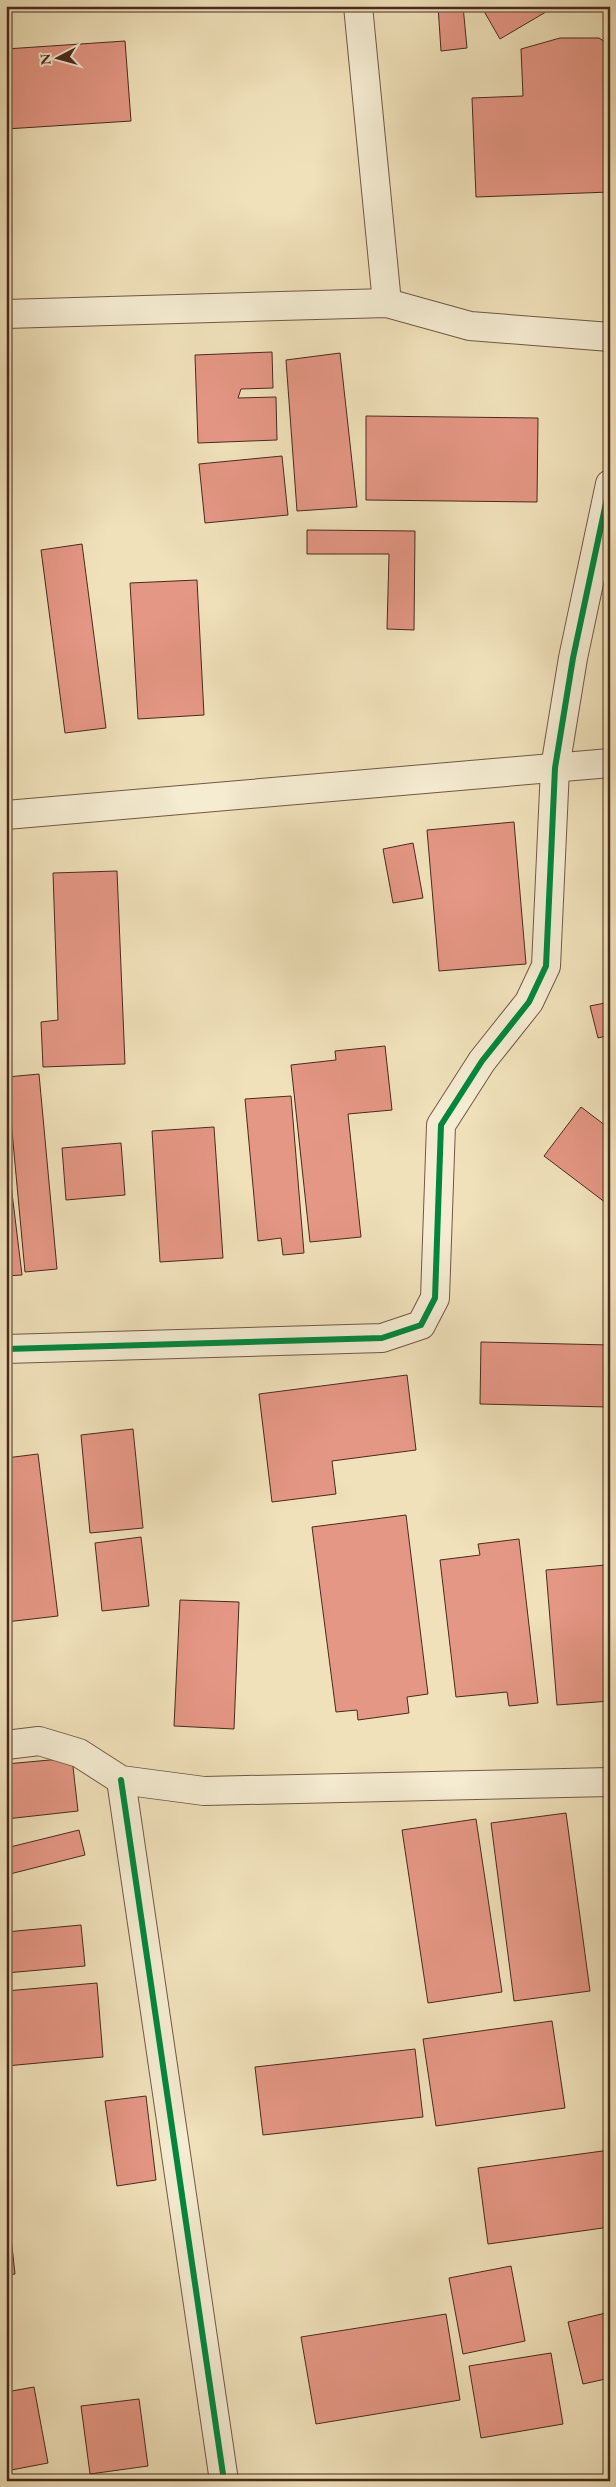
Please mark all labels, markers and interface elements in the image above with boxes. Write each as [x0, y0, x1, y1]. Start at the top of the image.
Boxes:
north arrow [32, 32, 82, 82]
text: N [35, 52, 55, 66]

